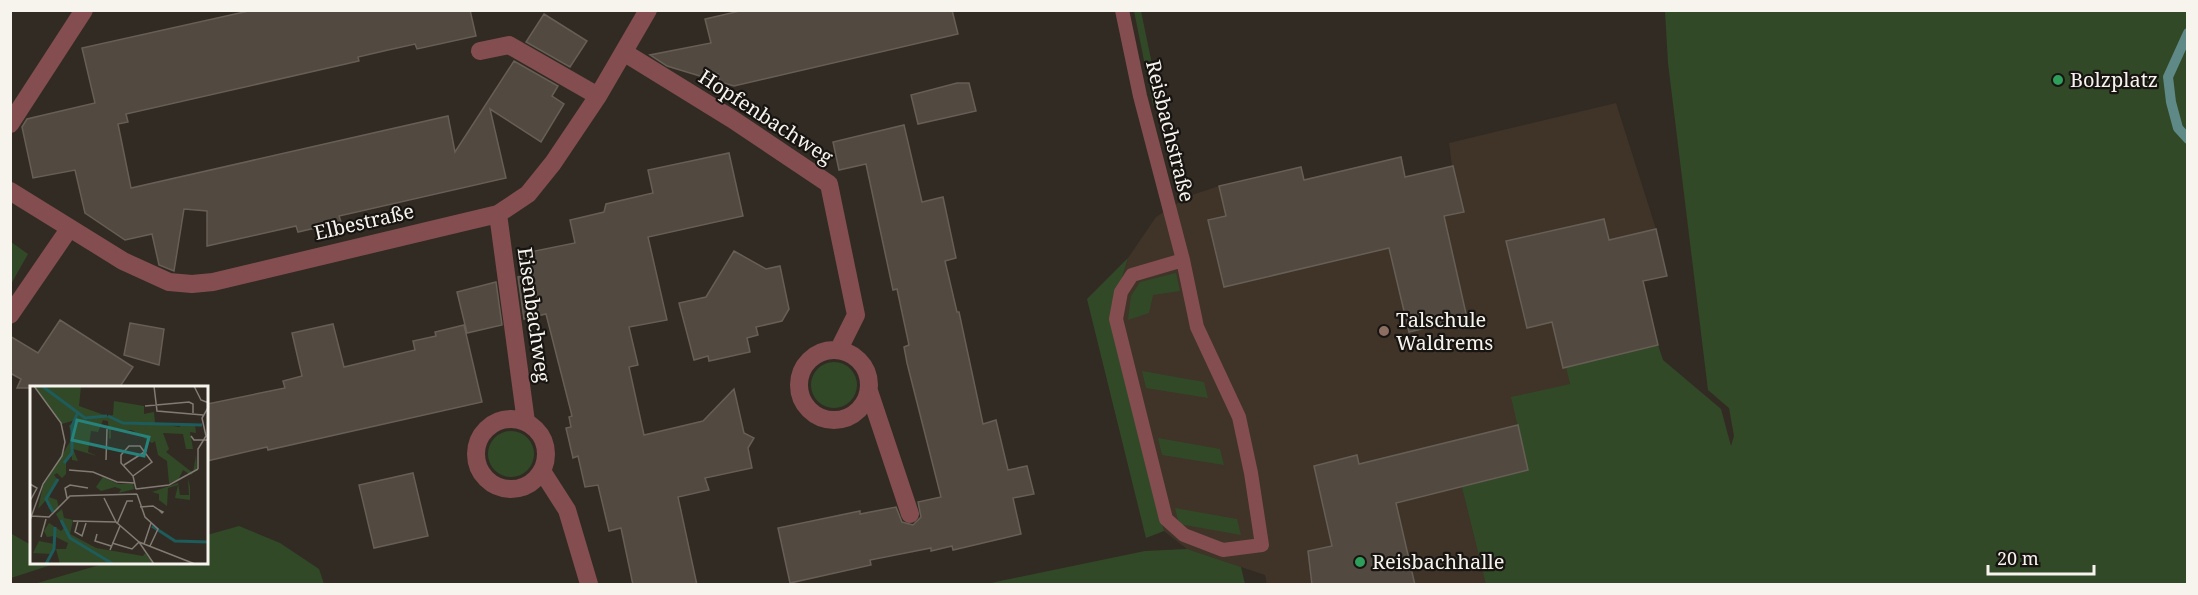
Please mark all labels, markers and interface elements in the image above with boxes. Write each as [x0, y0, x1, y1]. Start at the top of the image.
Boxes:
street label: Reisbachstraße [1140, 57, 1201, 205]
street label: Hopfenbachweg [694, 63, 839, 170]
place label: Bolzplatz [2070, 66, 2158, 93]
marker: Bolzplatz [2051, 73, 2065, 87]
street label: Elbestraße [311, 197, 416, 246]
street label: Eisenbachweg [512, 246, 557, 385]
place label: Talschule Waldrems [1396, 306, 1493, 356]
marker: Talschule Waldrems [1377, 324, 1391, 338]
inset map [30, 386, 208, 565]
scale bar [1988, 538, 2094, 576]
text: 20 m [1997, 546, 2039, 570]
place label: Reisbachhalle [1372, 548, 1504, 575]
marker: Reisbachhalle [1353, 555, 1367, 569]

